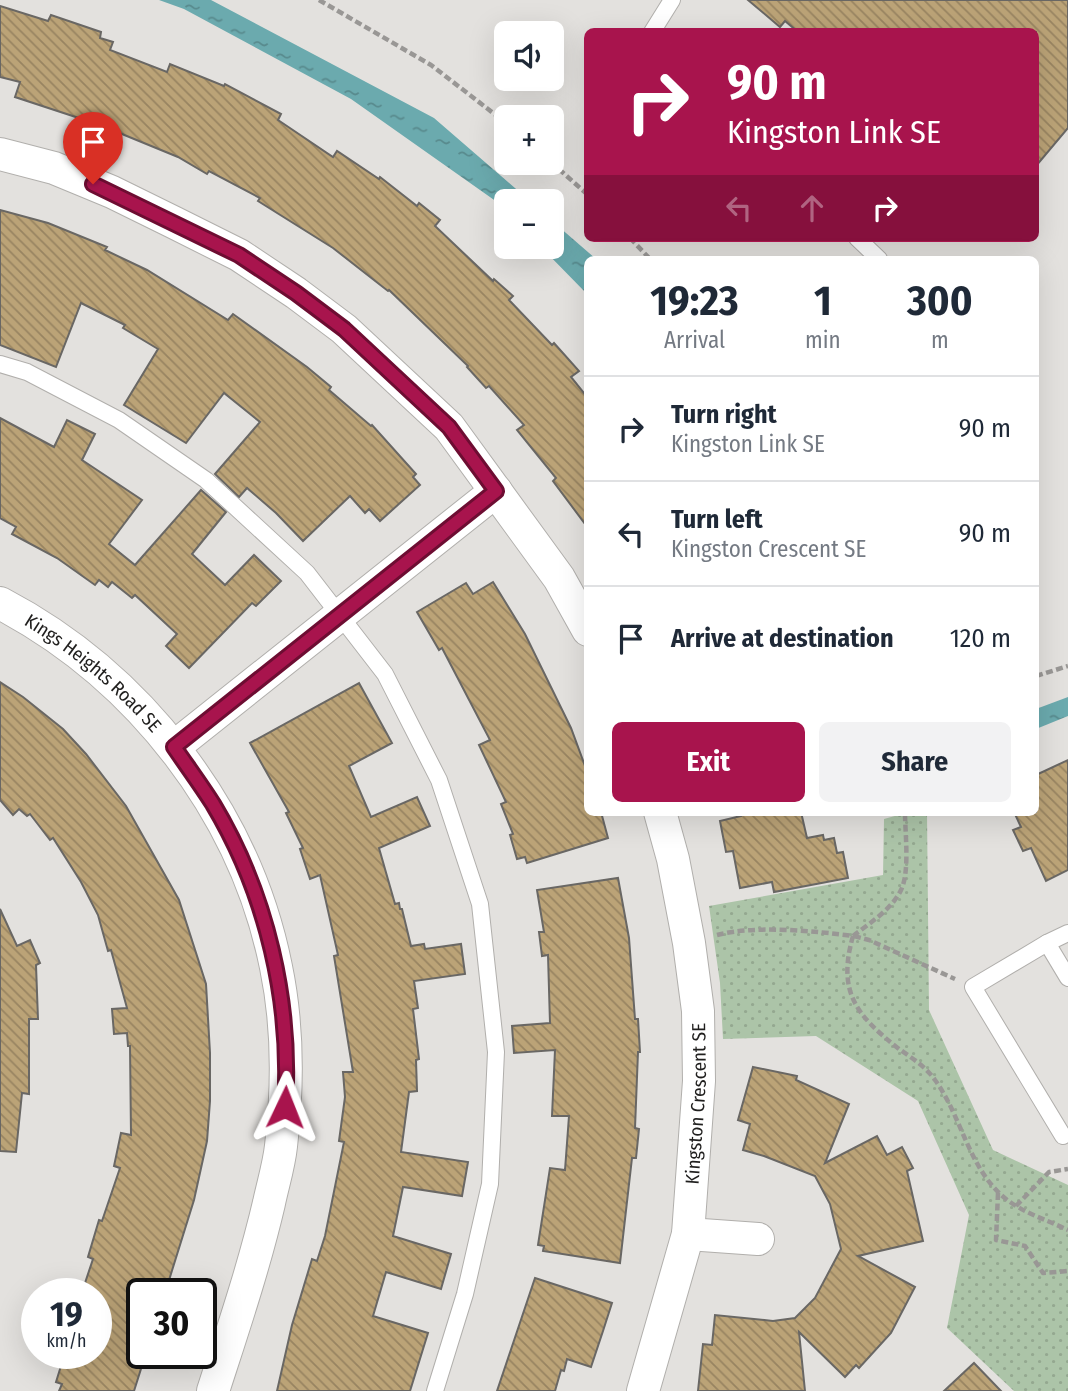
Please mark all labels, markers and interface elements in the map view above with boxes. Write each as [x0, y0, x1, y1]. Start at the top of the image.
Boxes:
map controls [494, 21, 564, 259]
button: sound [494, 21, 564, 91]
text: 90 m [727, 53, 827, 112]
icon: right [612, 56, 703, 147]
button: + [494, 105, 564, 175]
pin [63, 112, 123, 184]
text: Kingston Link SE [727, 113, 941, 151]
icon: arrive [74, 123, 112, 161]
button: − [494, 189, 564, 259]
icon: left [720, 189, 758, 227]
icon: ahead [793, 189, 831, 227]
icon: right [866, 189, 904, 227]
text: 19:23 [650, 276, 739, 326]
text: 1 [814, 276, 832, 326]
text: 300 [907, 276, 973, 326]
text: Arrival [664, 326, 725, 354]
text: min [805, 326, 841, 354]
text: m [931, 326, 949, 354]
text: Turn right [671, 399, 777, 430]
icon: right [612, 410, 650, 448]
text: 90 m [959, 413, 1011, 444]
text: Kingston Link SE [671, 430, 825, 458]
text: Turn left [671, 504, 763, 535]
icon: left [612, 515, 650, 553]
text: 90 m [959, 518, 1011, 549]
text: Kingston Crescent SE [671, 535, 866, 563]
street label: Kings Heights Road SE [21, 608, 167, 736]
icon: arrive [612, 620, 650, 658]
text: Arrive at destination [671, 623, 894, 654]
text: 120 m [950, 623, 1011, 654]
button: Exit [612, 722, 805, 802]
button: Share [819, 722, 1011, 802]
street label: Kingston Crescent SE [680, 1023, 711, 1185]
position arrow [248, 1070, 322, 1144]
speed limit sign: 30 [126, 1278, 217, 1369]
text: 19 [50, 1293, 83, 1335]
text: km/h [46, 1330, 87, 1352]

